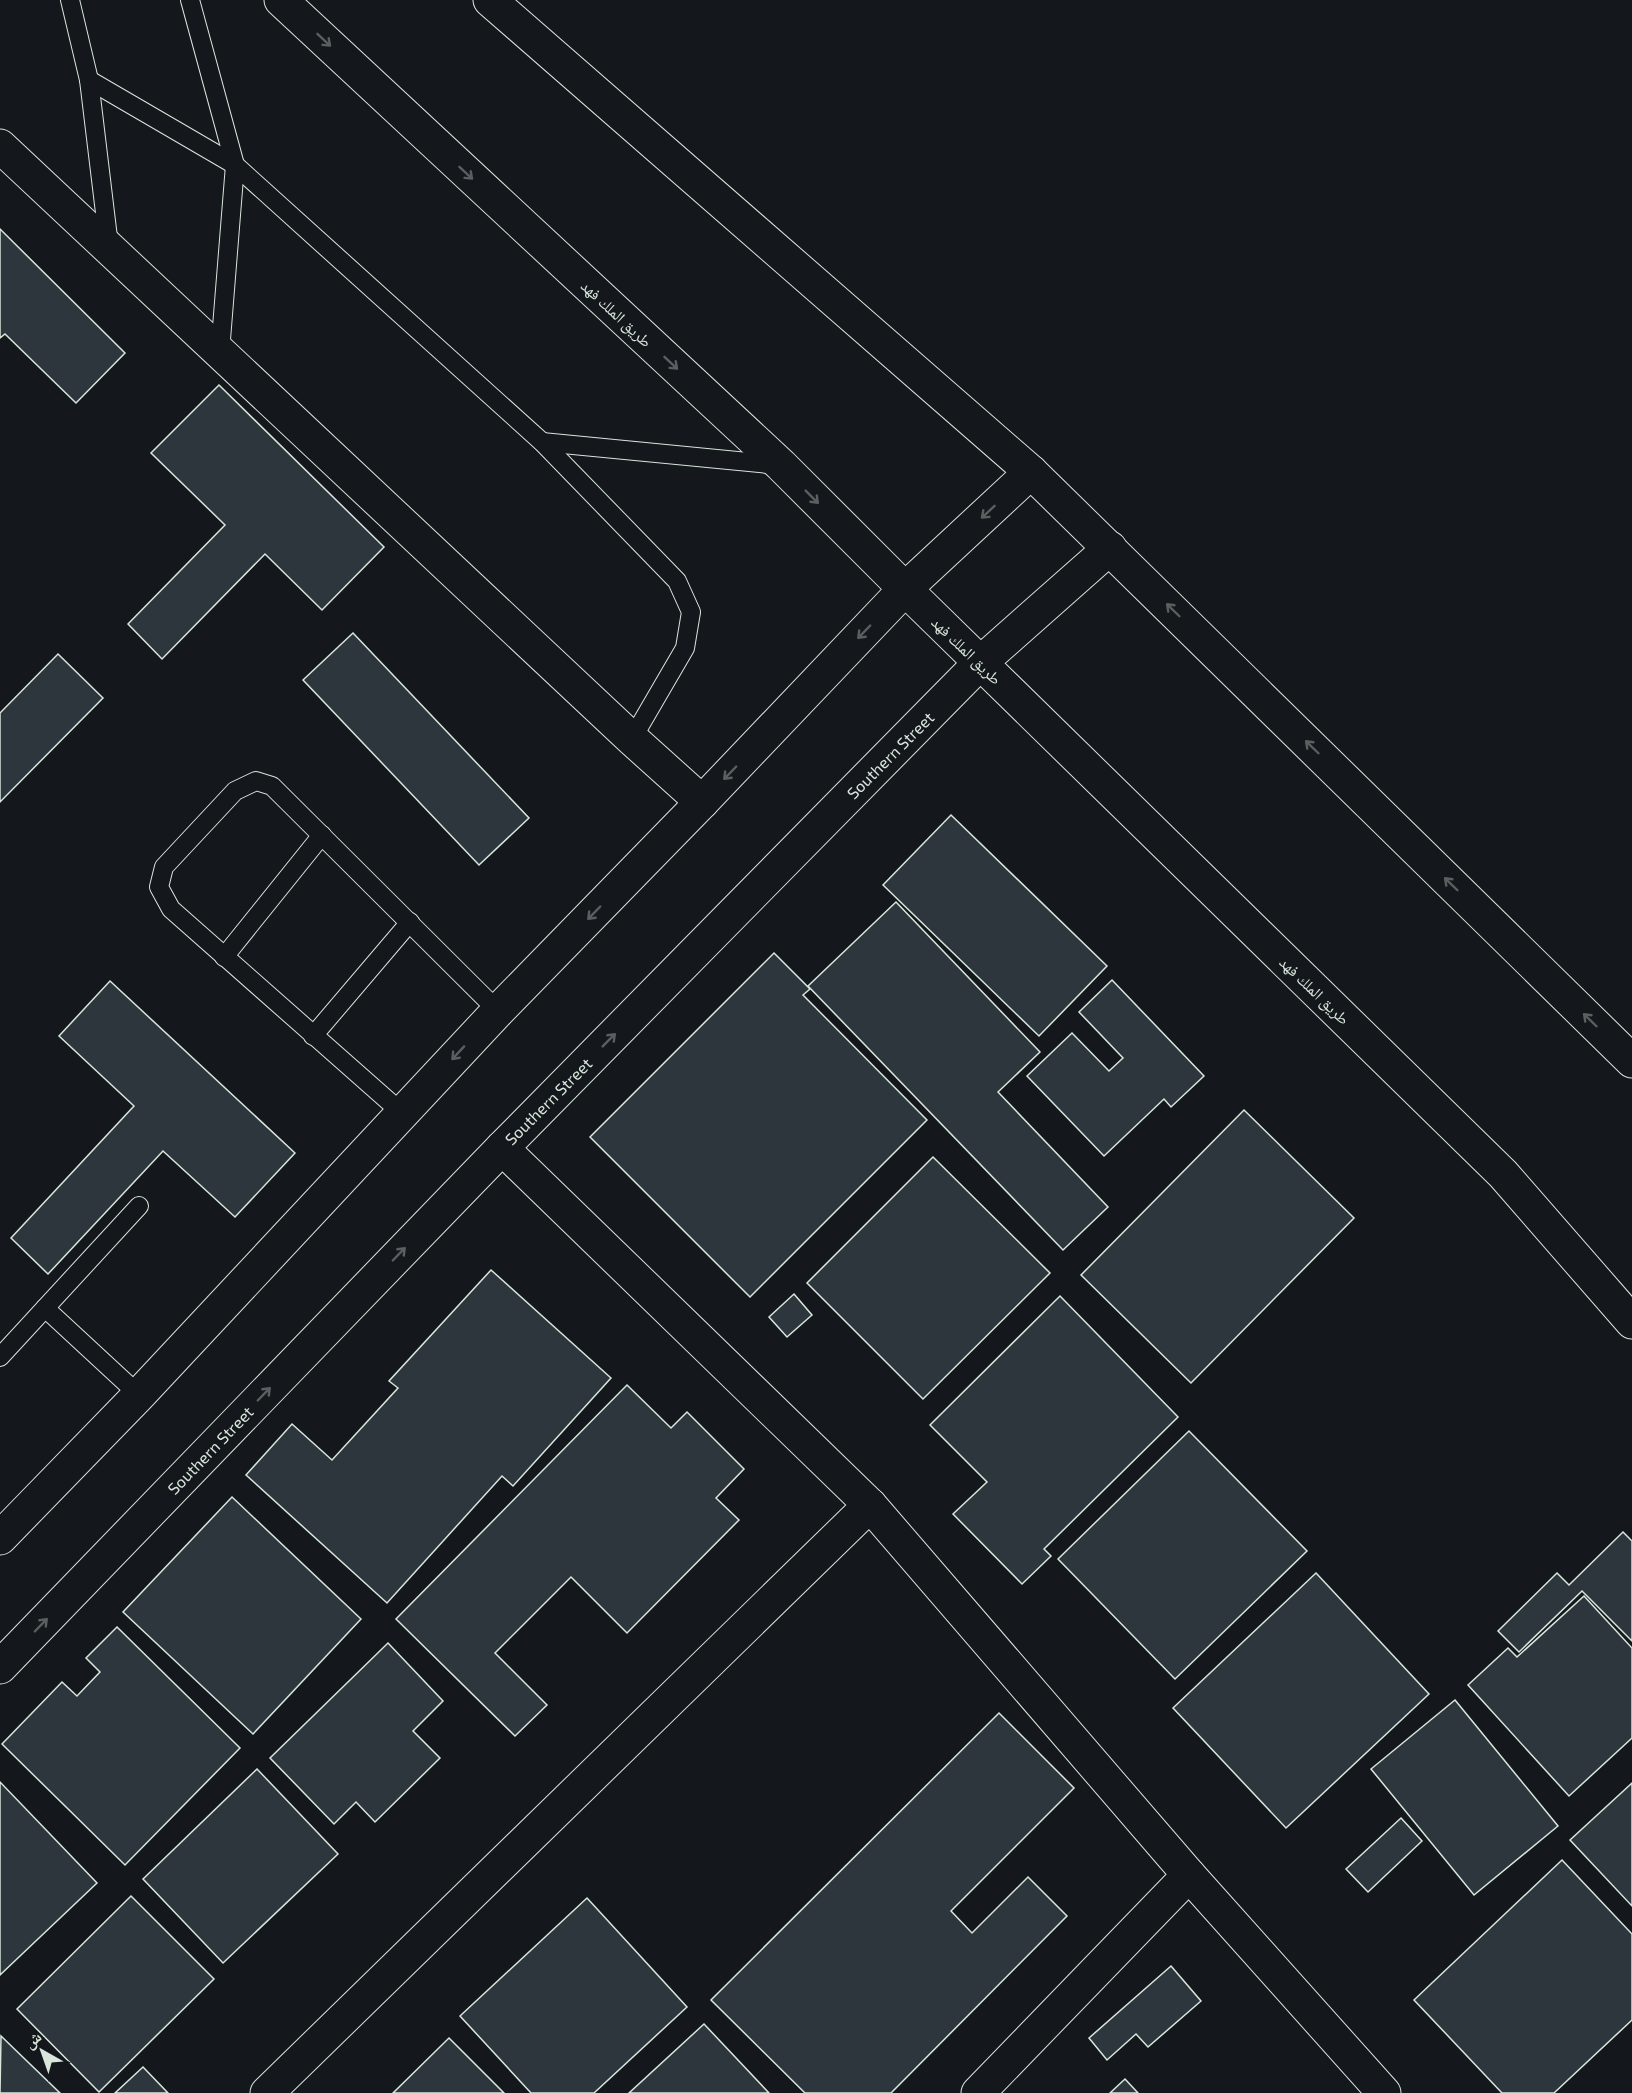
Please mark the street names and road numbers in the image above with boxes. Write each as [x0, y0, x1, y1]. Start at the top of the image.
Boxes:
street label: طريق الملك فهد [576, 275, 656, 352]
street label: طريق الملك فهد [927, 612, 1006, 689]
street label: Southern Street [843, 708, 937, 802]
street label: طريق الملك فهد [1275, 952, 1354, 1029]
street label: Southern Street [501, 1054, 595, 1148]
street label: Southern Street [163, 1402, 257, 1498]

